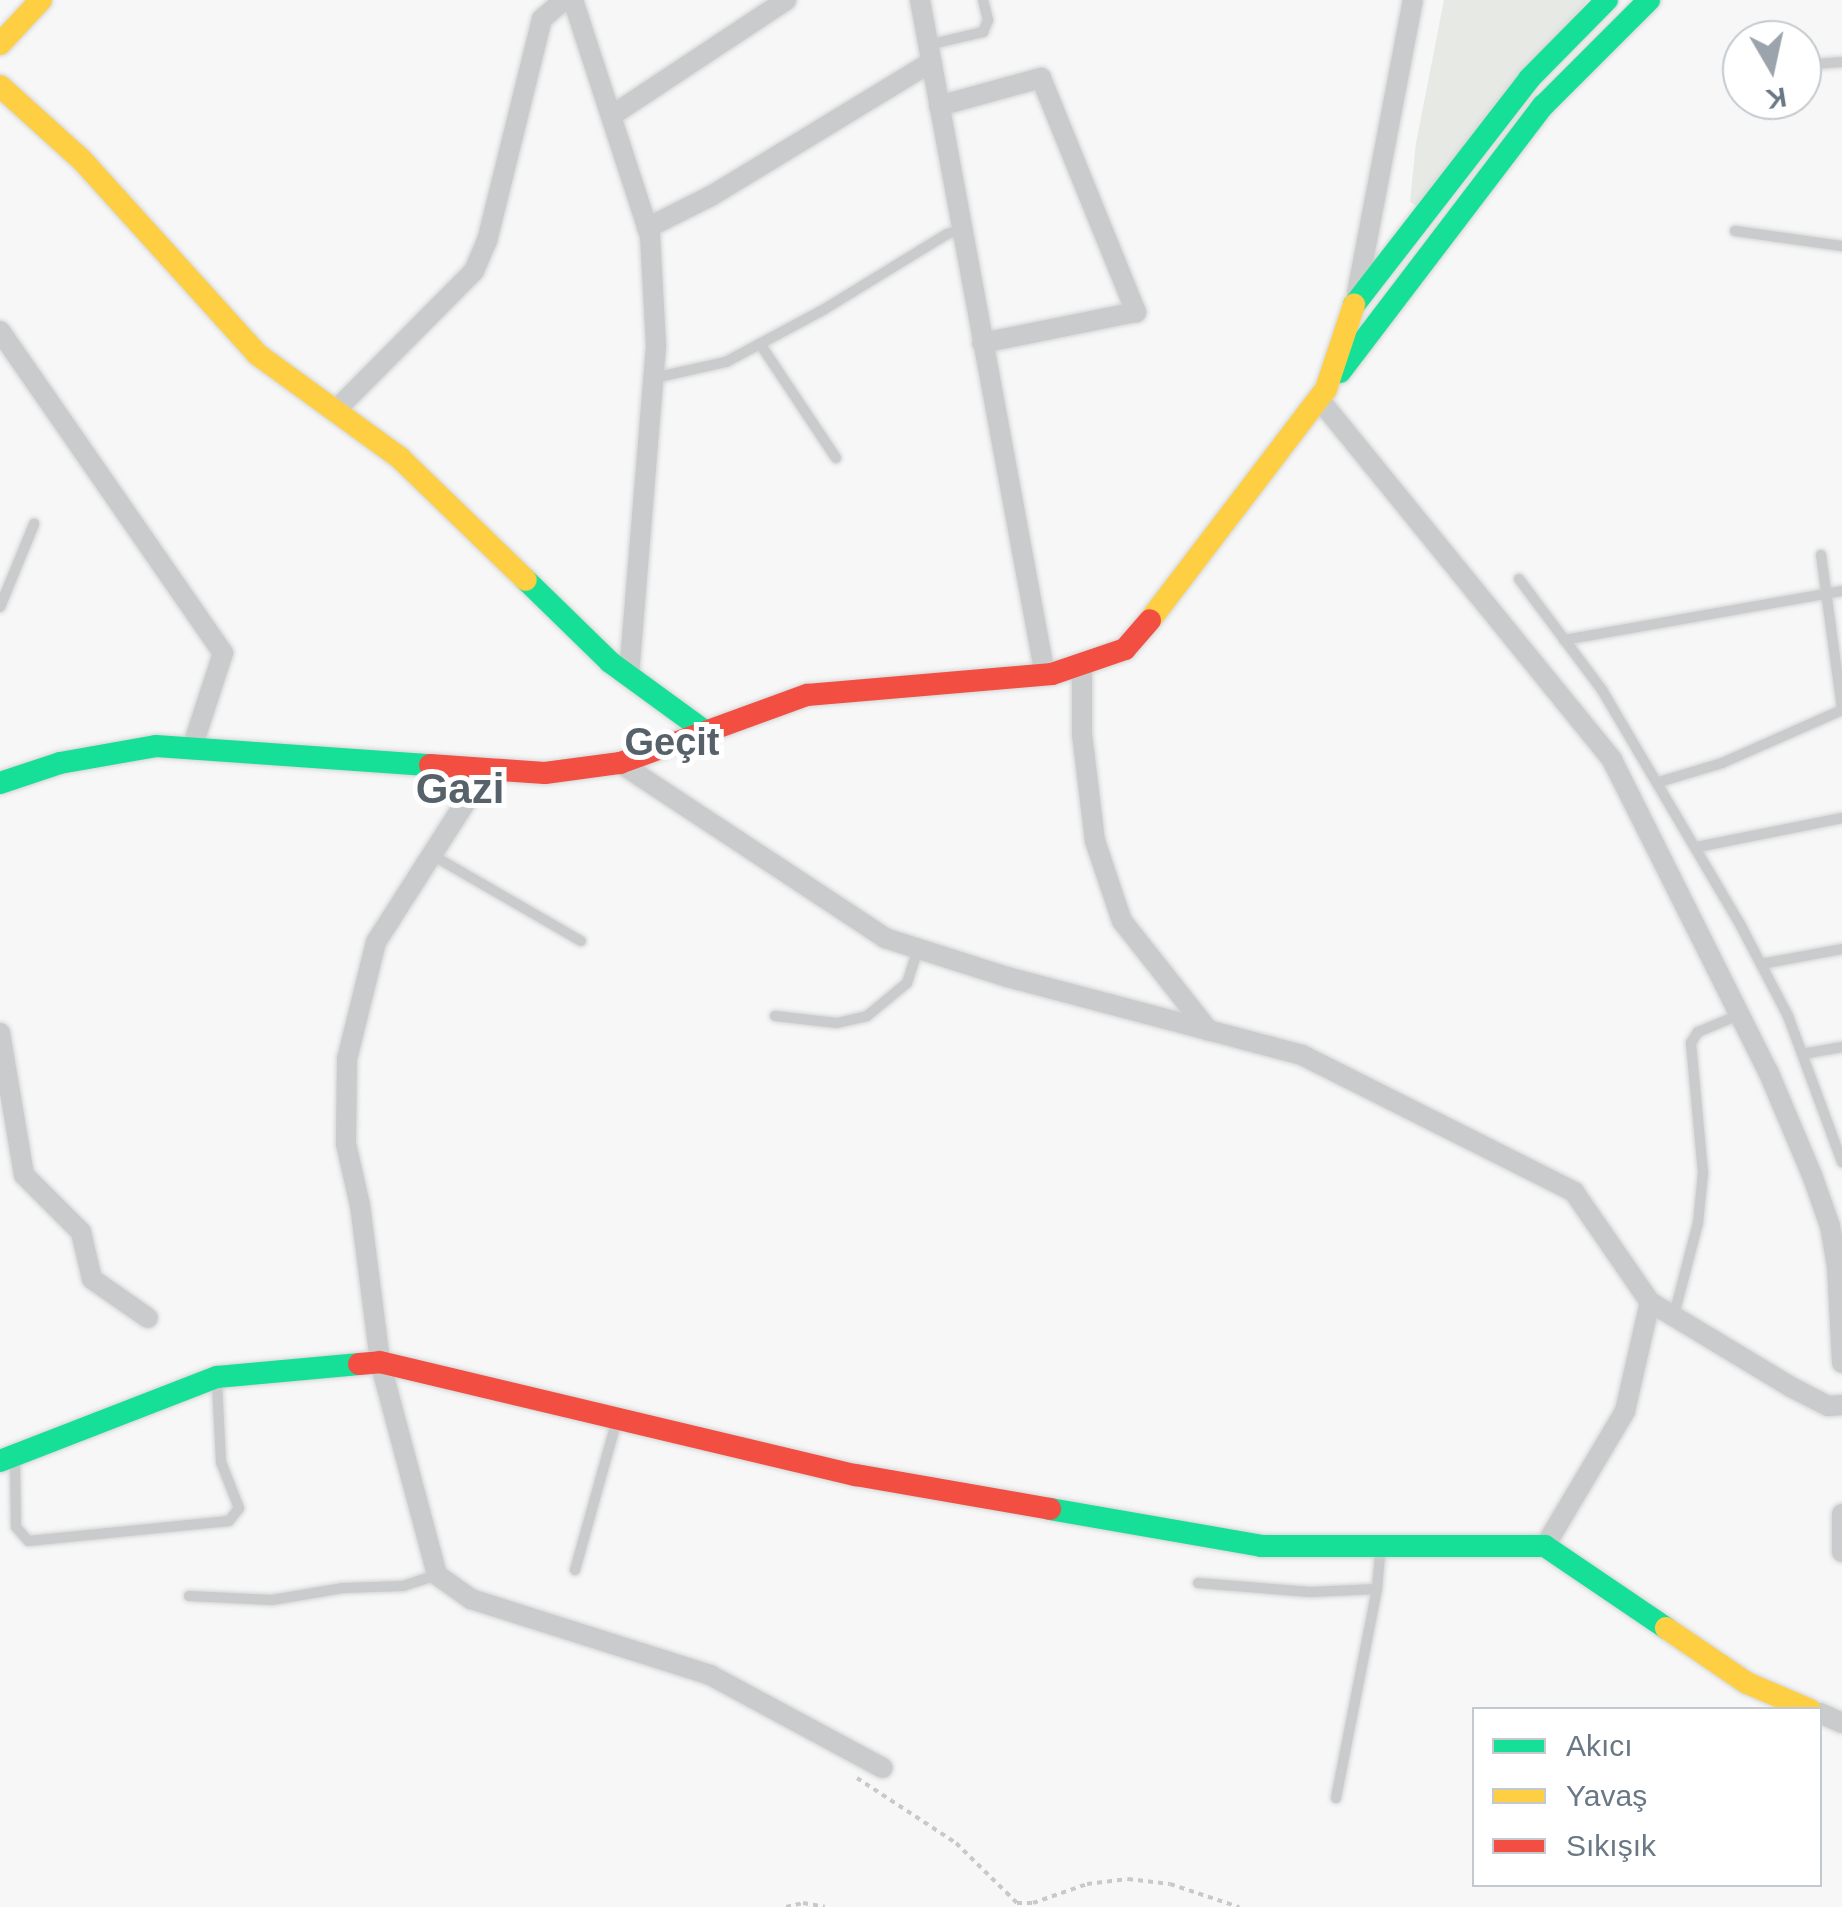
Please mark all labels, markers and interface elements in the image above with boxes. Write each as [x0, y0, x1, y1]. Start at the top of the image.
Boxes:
north arrow [1722, 20, 1822, 120]
text: K [1764, 81, 1789, 115]
district label: Geçit [624, 720, 720, 766]
district label: Gazi [416, 764, 504, 814]
legend [1472, 1707, 1822, 1887]
text: Akıcı [1566, 1729, 1633, 1762]
text: Yavaş [1566, 1779, 1647, 1812]
text: Sıkışık [1566, 1829, 1656, 1862]

